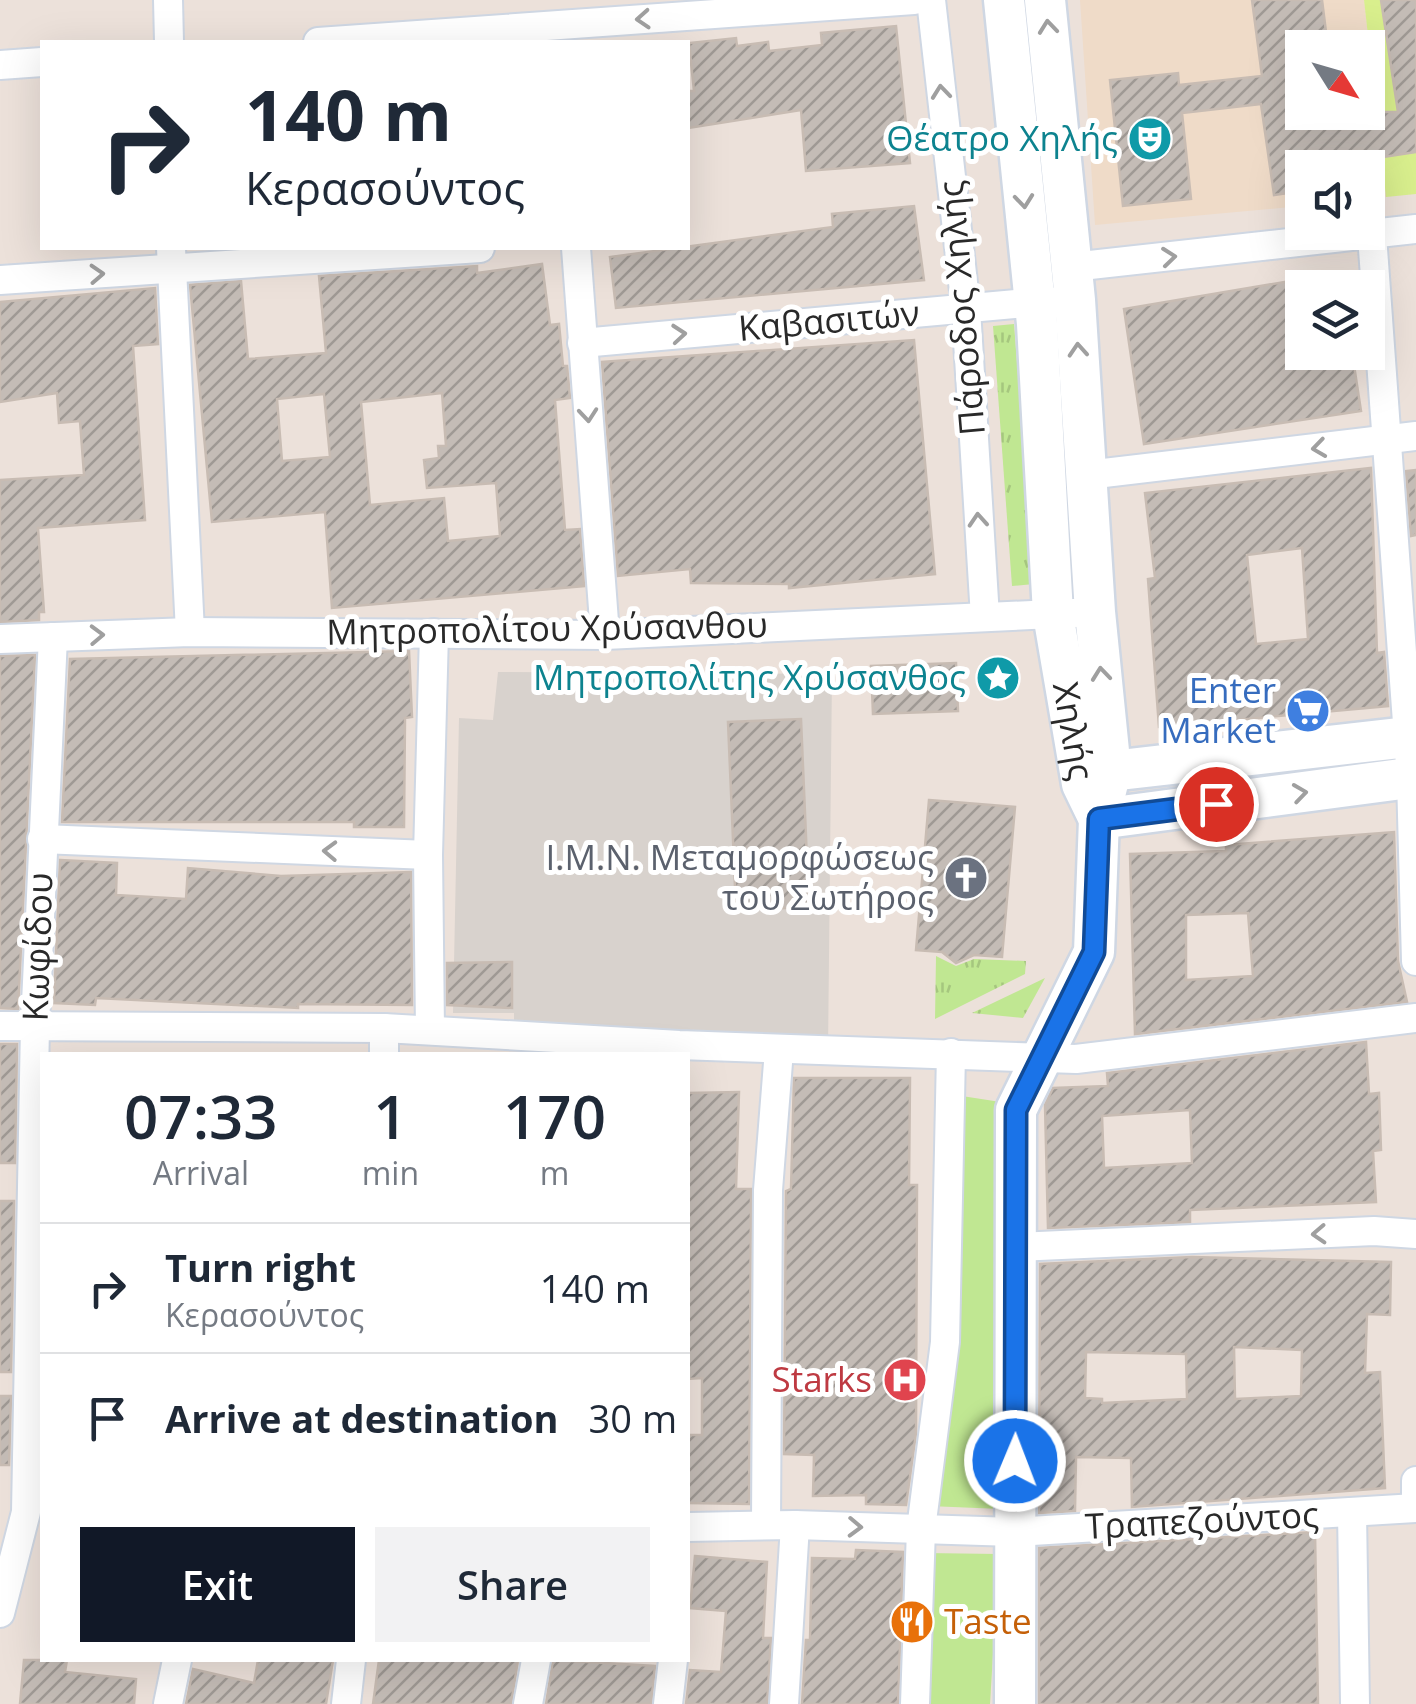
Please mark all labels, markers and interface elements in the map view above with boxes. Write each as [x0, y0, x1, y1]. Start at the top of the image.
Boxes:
one-way arrow [634, 8, 650, 30]
one-way arrow [1038, 18, 1059, 34]
north arrow [1285, 30, 1385, 130]
map controls [1285, 30, 1385, 370]
text: 140 m [245, 66, 452, 162]
icon: right [80, 80, 210, 210]
one-way arrow [931, 83, 952, 99]
place label: Θέατρο Χηλής [886, 114, 1118, 161]
theatre icon: Θέατρο Χηλής [1127, 116, 1173, 162]
button: sound [1285, 150, 1385, 250]
text: Κερασούντος [245, 157, 525, 218]
street label: Πάροδος Χηλής [926, 179, 995, 438]
one-way arrow [1013, 194, 1035, 210]
one-way arrow [1162, 247, 1178, 268]
one-way arrow [90, 264, 106, 285]
button: layers [1285, 270, 1385, 370]
street label: Καβασιτών [736, 288, 922, 351]
one-way arrow [671, 324, 687, 346]
one-way arrow [1068, 342, 1089, 358]
one-way arrow [576, 407, 598, 423]
one-way arrow [1311, 437, 1328, 458]
one-way arrow [968, 511, 989, 527]
street label: Μητροπολίτου Χρύσανθου [326, 600, 768, 655]
one-way arrow [90, 625, 106, 646]
place label: Μητροπολίτης Χρύσανθος [533, 653, 966, 700]
place icon: Μητροπολίτης Χρύσανθος [975, 655, 1021, 701]
one-way arrow [1091, 666, 1112, 682]
place label: Enter Market [1160, 666, 1276, 753]
street label: Χηλής [1043, 678, 1106, 784]
supermarket icon: Enter Market [1285, 688, 1331, 734]
pin [1174, 762, 1259, 847]
icon: arrive [1189, 777, 1244, 832]
one-way arrow [1292, 783, 1308, 804]
place label: Ι.Μ.Ν. Μεταμορφώσεως του Σωτήρος [546, 833, 934, 920]
one-way arrow [322, 841, 338, 862]
church icon: Ι.Μ.Ν. Μεταμορφώσεως του Σωτήρος [943, 855, 989, 901]
street label: Κωφίδου [10, 872, 63, 1022]
text: 07:33 [124, 1075, 278, 1157]
text: 1 [373, 1075, 408, 1157]
text: 170 [503, 1075, 606, 1157]
text: Arrival [153, 1151, 249, 1194]
text: min [362, 1151, 419, 1194]
text: m [540, 1151, 569, 1194]
one-way arrow [1310, 1223, 1326, 1244]
text: Turn right [165, 1241, 356, 1293]
icon: right [80, 1261, 135, 1316]
text: 140 m [540, 1262, 650, 1314]
text: Κερασούντος [165, 1293, 364, 1336]
place label: Starks [772, 1355, 872, 1402]
hospital icon: Starks [882, 1357, 928, 1403]
icon: arrive [80, 1391, 135, 1446]
text: Arrive at destination [165, 1392, 559, 1444]
text: 30 m [589, 1392, 677, 1444]
position arrow [963, 1409, 1067, 1513]
street label: Τραπεζούντος [1084, 1490, 1320, 1549]
one-way arrow [847, 1516, 863, 1537]
button: Exit [80, 1527, 355, 1642]
button: Share [375, 1527, 650, 1642]
place label: Taste [944, 1597, 1032, 1644]
restaurant icon: Taste [889, 1599, 935, 1645]

